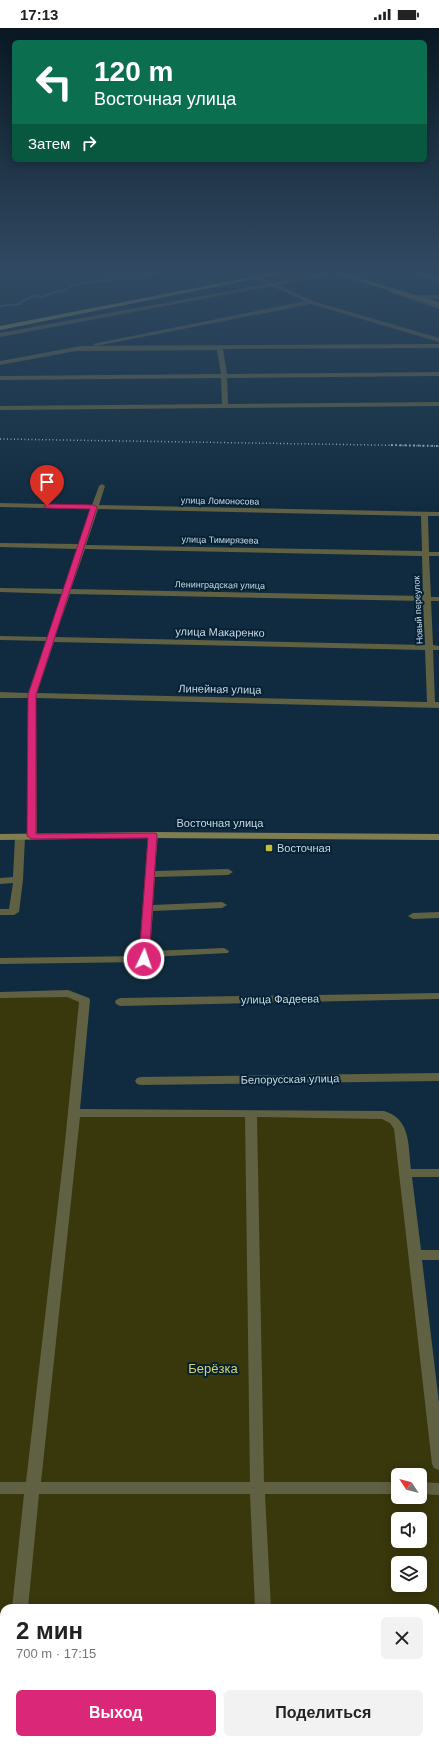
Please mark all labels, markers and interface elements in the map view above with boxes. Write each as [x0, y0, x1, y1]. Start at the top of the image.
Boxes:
text: 17:13 [20, 6, 58, 23]
icon: left [28, 56, 80, 108]
text: 120 m [94, 56, 173, 87]
text: Восточная улица [94, 89, 236, 109]
icon: right [78, 132, 100, 154]
text: Затем [28, 135, 70, 152]
pin [30, 465, 64, 506]
icon: arrive [36, 471, 58, 493]
street label: улица Ломоносова [181, 495, 259, 507]
street label: улица Тимирязева [181, 534, 259, 546]
street label: Новый переулок [411, 575, 425, 645]
street label: Ленинградская улица [175, 579, 265, 591]
street label: улица Макаренко [175, 625, 265, 639]
street label: Линейная улица [178, 682, 263, 696]
street label: Восточная улица [177, 817, 264, 829]
place label: Восточная [277, 842, 331, 854]
marker: Восточная [264, 843, 274, 853]
position arrow [123, 938, 165, 980]
street label: улица Фадеева [241, 992, 320, 1006]
street label: Белорусская улица [241, 1072, 340, 1086]
park label: Берёзка [188, 1361, 238, 1376]
north arrow [391, 1468, 427, 1504]
map controls [391, 1468, 427, 1592]
button: sound [391, 1512, 427, 1548]
button: layers [391, 1556, 427, 1592]
text: 2 мин [16, 1617, 83, 1644]
button: close [381, 1617, 423, 1659]
text: 700 m · 17:15 [16, 1646, 96, 1661]
button: Выход [16, 1690, 216, 1736]
button: Поделиться [224, 1690, 423, 1736]

